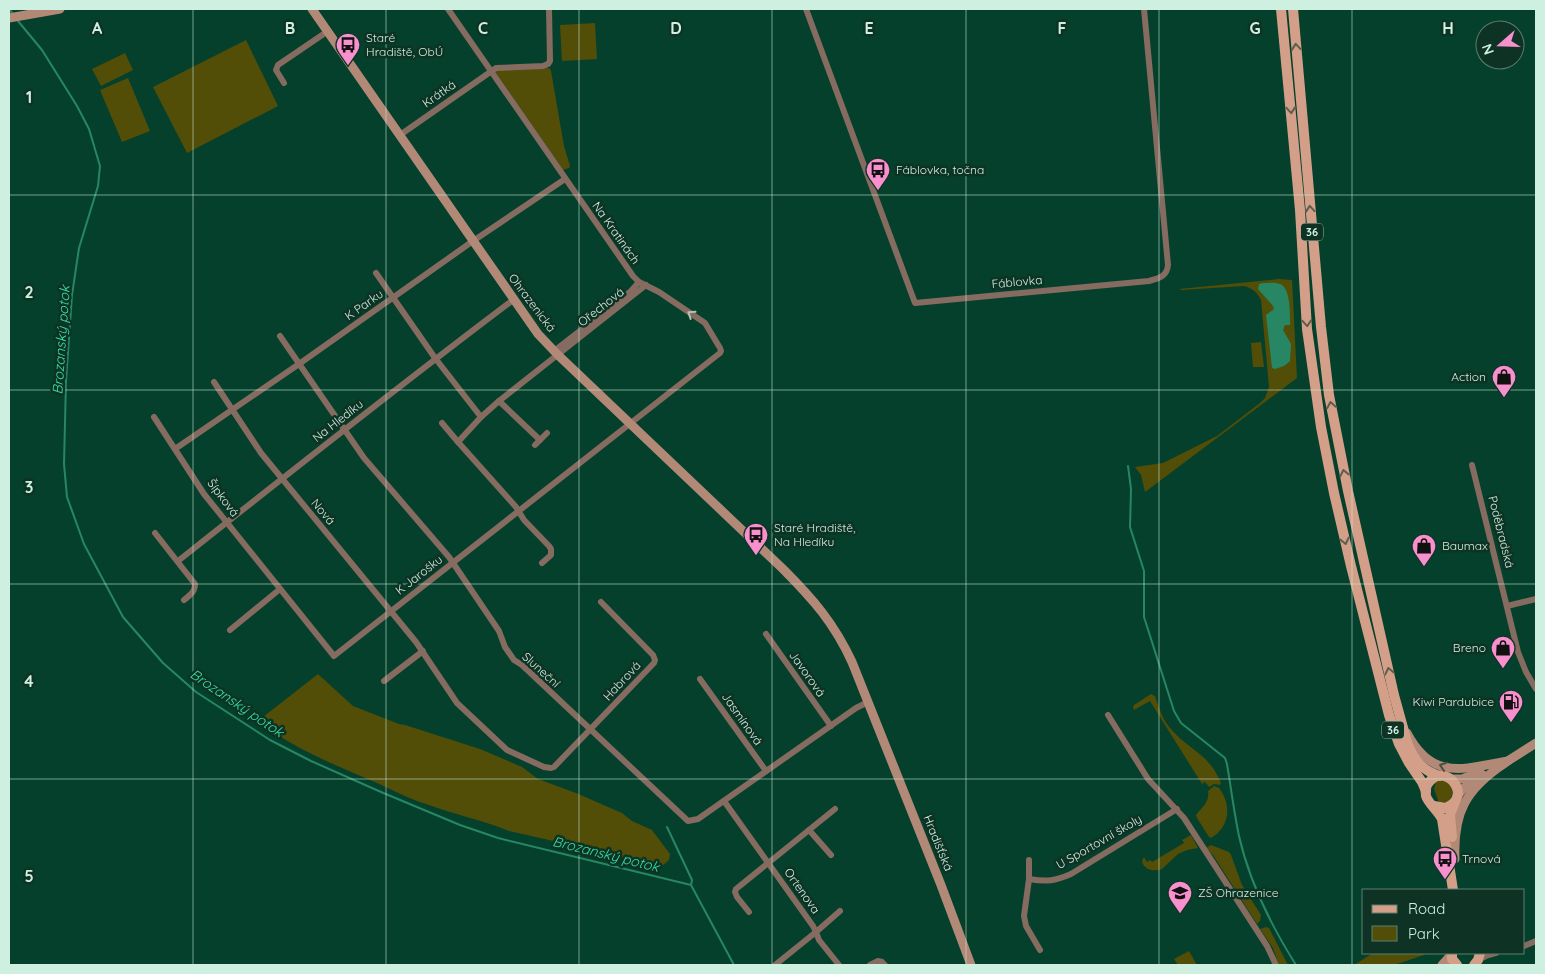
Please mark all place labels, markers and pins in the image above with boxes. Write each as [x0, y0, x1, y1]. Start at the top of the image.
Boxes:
place label: Staré Hradiště, ObÚ [366, 30, 443, 59]
bus stop icon: Staré Hradiště, ObÚ [335, 32, 361, 66]
bus stop icon: Fáblovka, točna [865, 157, 891, 191]
place label: Fáblovka, točna [896, 162, 984, 177]
shop icon: Action [1491, 364, 1517, 398]
place label: Action [1451, 369, 1486, 384]
place label: Staré Hradiště, Na Hledíku [774, 520, 855, 549]
bus stop icon: Staré Hradiště, Na Hledíku [743, 522, 769, 556]
shop icon: Baumax [1411, 533, 1437, 567]
place label: Baumax [1442, 538, 1488, 553]
shop icon: Breno [1490, 635, 1516, 669]
place label: Breno [1453, 640, 1486, 655]
fuel station icon: Kiwi Pardubice [1498, 689, 1524, 723]
place label: Kiwi Pardubice [1413, 694, 1494, 709]
bus stop icon: Trnová [1432, 846, 1458, 880]
place label: Trnová [1462, 851, 1501, 866]
school or university icon: ZŠ Ohrazenice [1167, 880, 1193, 914]
place label: ZŠ Ohrazenice [1198, 885, 1279, 900]

